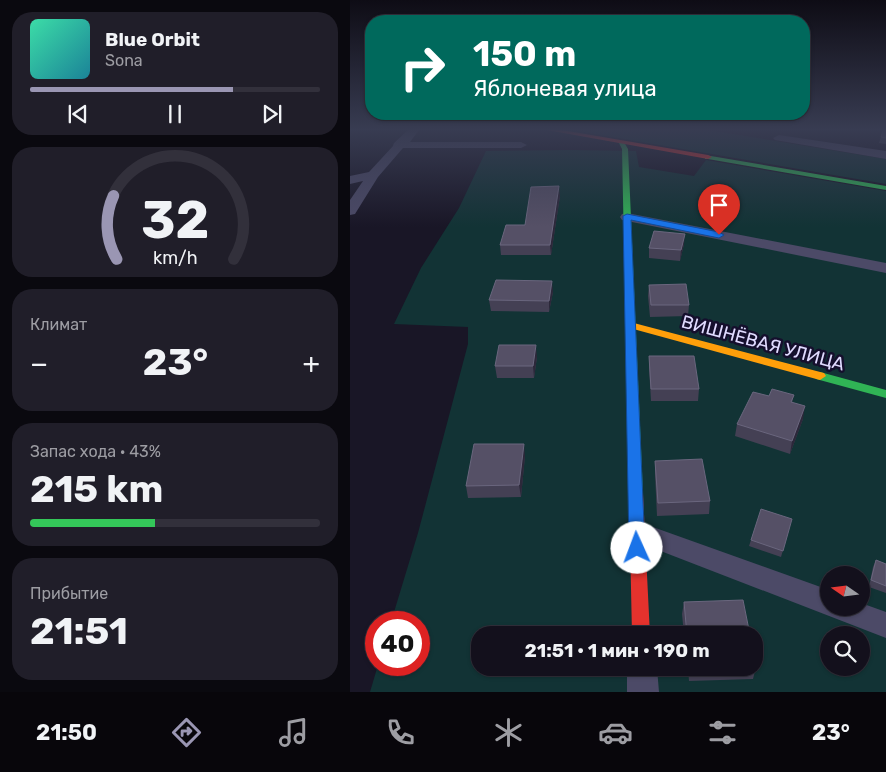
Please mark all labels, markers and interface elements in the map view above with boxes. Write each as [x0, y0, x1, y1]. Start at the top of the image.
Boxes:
text: Blue Orbit [105, 28, 200, 51]
text: 150 m [473, 33, 576, 75]
icon: right [390, 35, 455, 100]
text: Sona [105, 51, 143, 70]
text: Яблоневая улица [473, 75, 657, 102]
icon: previous [64, 100, 92, 128]
icon: pause [161, 100, 189, 128]
icon: next [258, 100, 286, 128]
pin [698, 184, 740, 235]
text: 32 [141, 189, 209, 251]
icon: arrive [705, 191, 733, 219]
text: km/h [153, 247, 197, 268]
street label: ВИШНЁВАЯ УЛИЦА [679, 311, 847, 375]
text: Климат [30, 315, 87, 334]
text: 23° [143, 339, 208, 385]
text: − [30, 347, 48, 380]
text: + [303, 347, 320, 380]
text: Запас хода · 43% [30, 442, 161, 461]
text: 215 km [30, 466, 163, 512]
position arrow [610, 521, 662, 573]
north arrow [820, 566, 870, 616]
map controls [820, 566, 870, 676]
text: Прибытие [30, 584, 108, 603]
text: 21:51 [30, 608, 128, 654]
speed limit sign: 40 [365, 611, 430, 676]
button: search [820, 626, 870, 676]
text: 21:51 · 1 мин · 190 m [524, 639, 710, 662]
icon: directions [169, 715, 204, 750]
icon: music [276, 715, 311, 750]
icon: phone [383, 715, 418, 750]
icon: climate [491, 715, 526, 750]
icon: car [598, 715, 633, 750]
icon: filters [705, 715, 740, 750]
text: 21:50 [36, 719, 97, 746]
text: 23° [812, 719, 850, 746]

